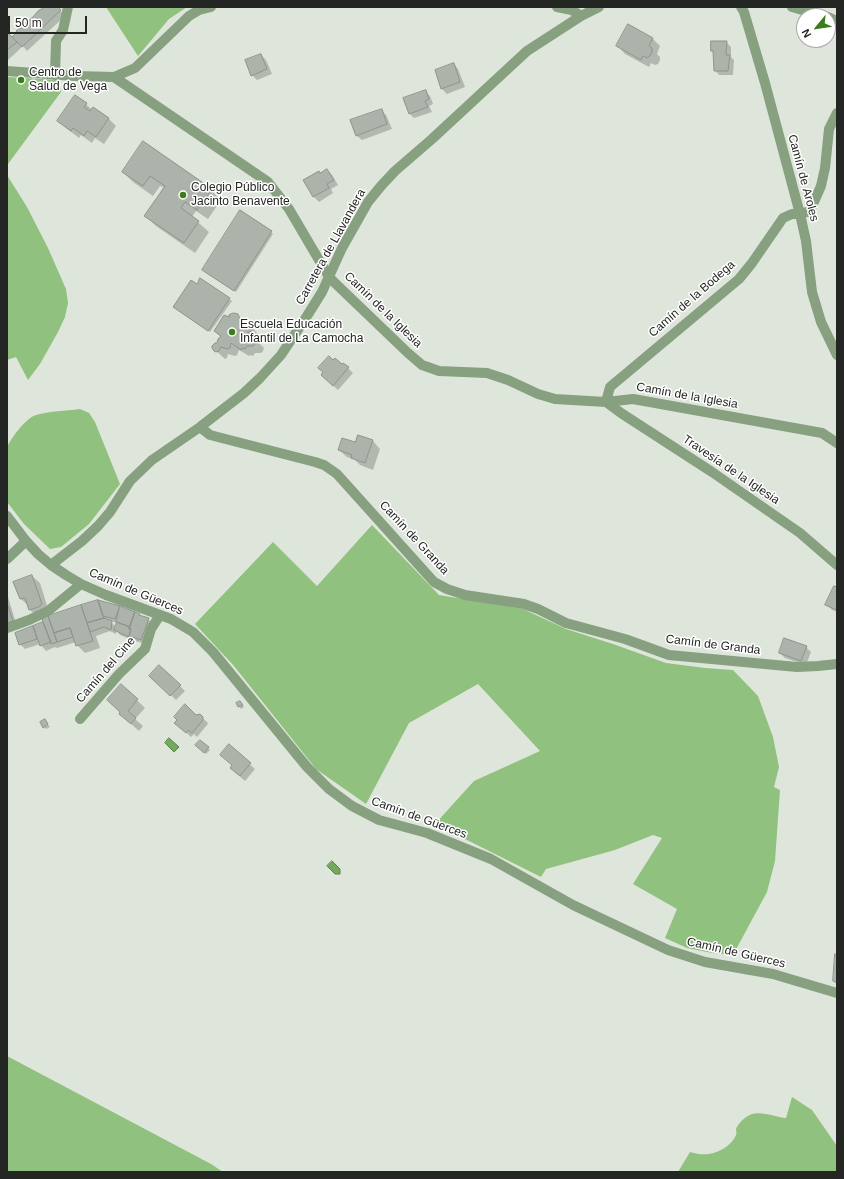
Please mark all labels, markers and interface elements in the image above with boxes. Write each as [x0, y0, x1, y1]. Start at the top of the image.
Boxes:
scale bar [10, 8, 89, 34]
north arrow [796, 8, 836, 48]
text: 50 m [15, 16, 42, 30]
text: N [799, 27, 814, 40]
place label: Centro de Salud de Vega [29, 66, 107, 94]
marker: Centro de Salud de Vega [16, 75, 26, 85]
street label: Camín de Aroles [784, 133, 822, 223]
place label: Colegio Público Jacinto Benavente [191, 181, 290, 209]
street label: Carretera de Llavandera [293, 187, 369, 307]
marker: Colegio Público Jacinto Benavente [178, 190, 188, 200]
street label: Camín de la Bodega [646, 258, 738, 340]
street label: Camín de la Iglesia [341, 269, 425, 351]
place label: Escuela Educación Infantil de La Camocha [240, 318, 363, 346]
marker: Escuela Educación Infantil de La Camocha [227, 327, 237, 337]
street label: Camín de la Iglesia [635, 380, 739, 412]
street label: Travesía de la Iglesia [680, 432, 782, 508]
street label: Camín de Granda [376, 498, 452, 578]
street label: Camín de Güerces [87, 566, 185, 618]
street label: Camín de Granda [665, 632, 761, 658]
street label: Camín del Cine [73, 634, 139, 706]
street label: Camín de Güerces [369, 794, 469, 842]
street label: Camín de Güerces [685, 935, 787, 971]

